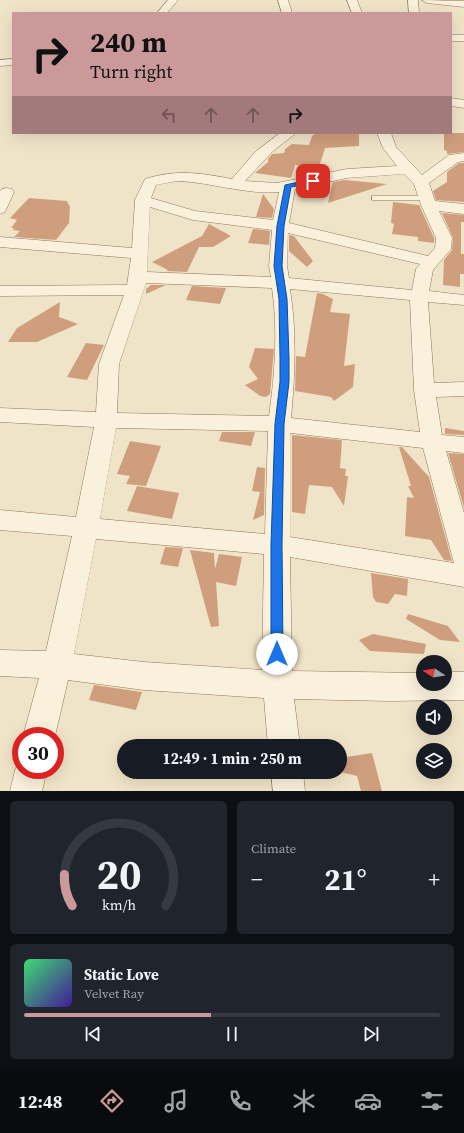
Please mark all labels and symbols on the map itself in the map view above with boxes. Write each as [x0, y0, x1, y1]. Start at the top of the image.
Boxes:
pin [296, 164, 330, 198]
position arrow [256, 633, 298, 675]
north arrow [416, 655, 452, 691]
speed limit sign: 30 [12, 727, 64, 779]

